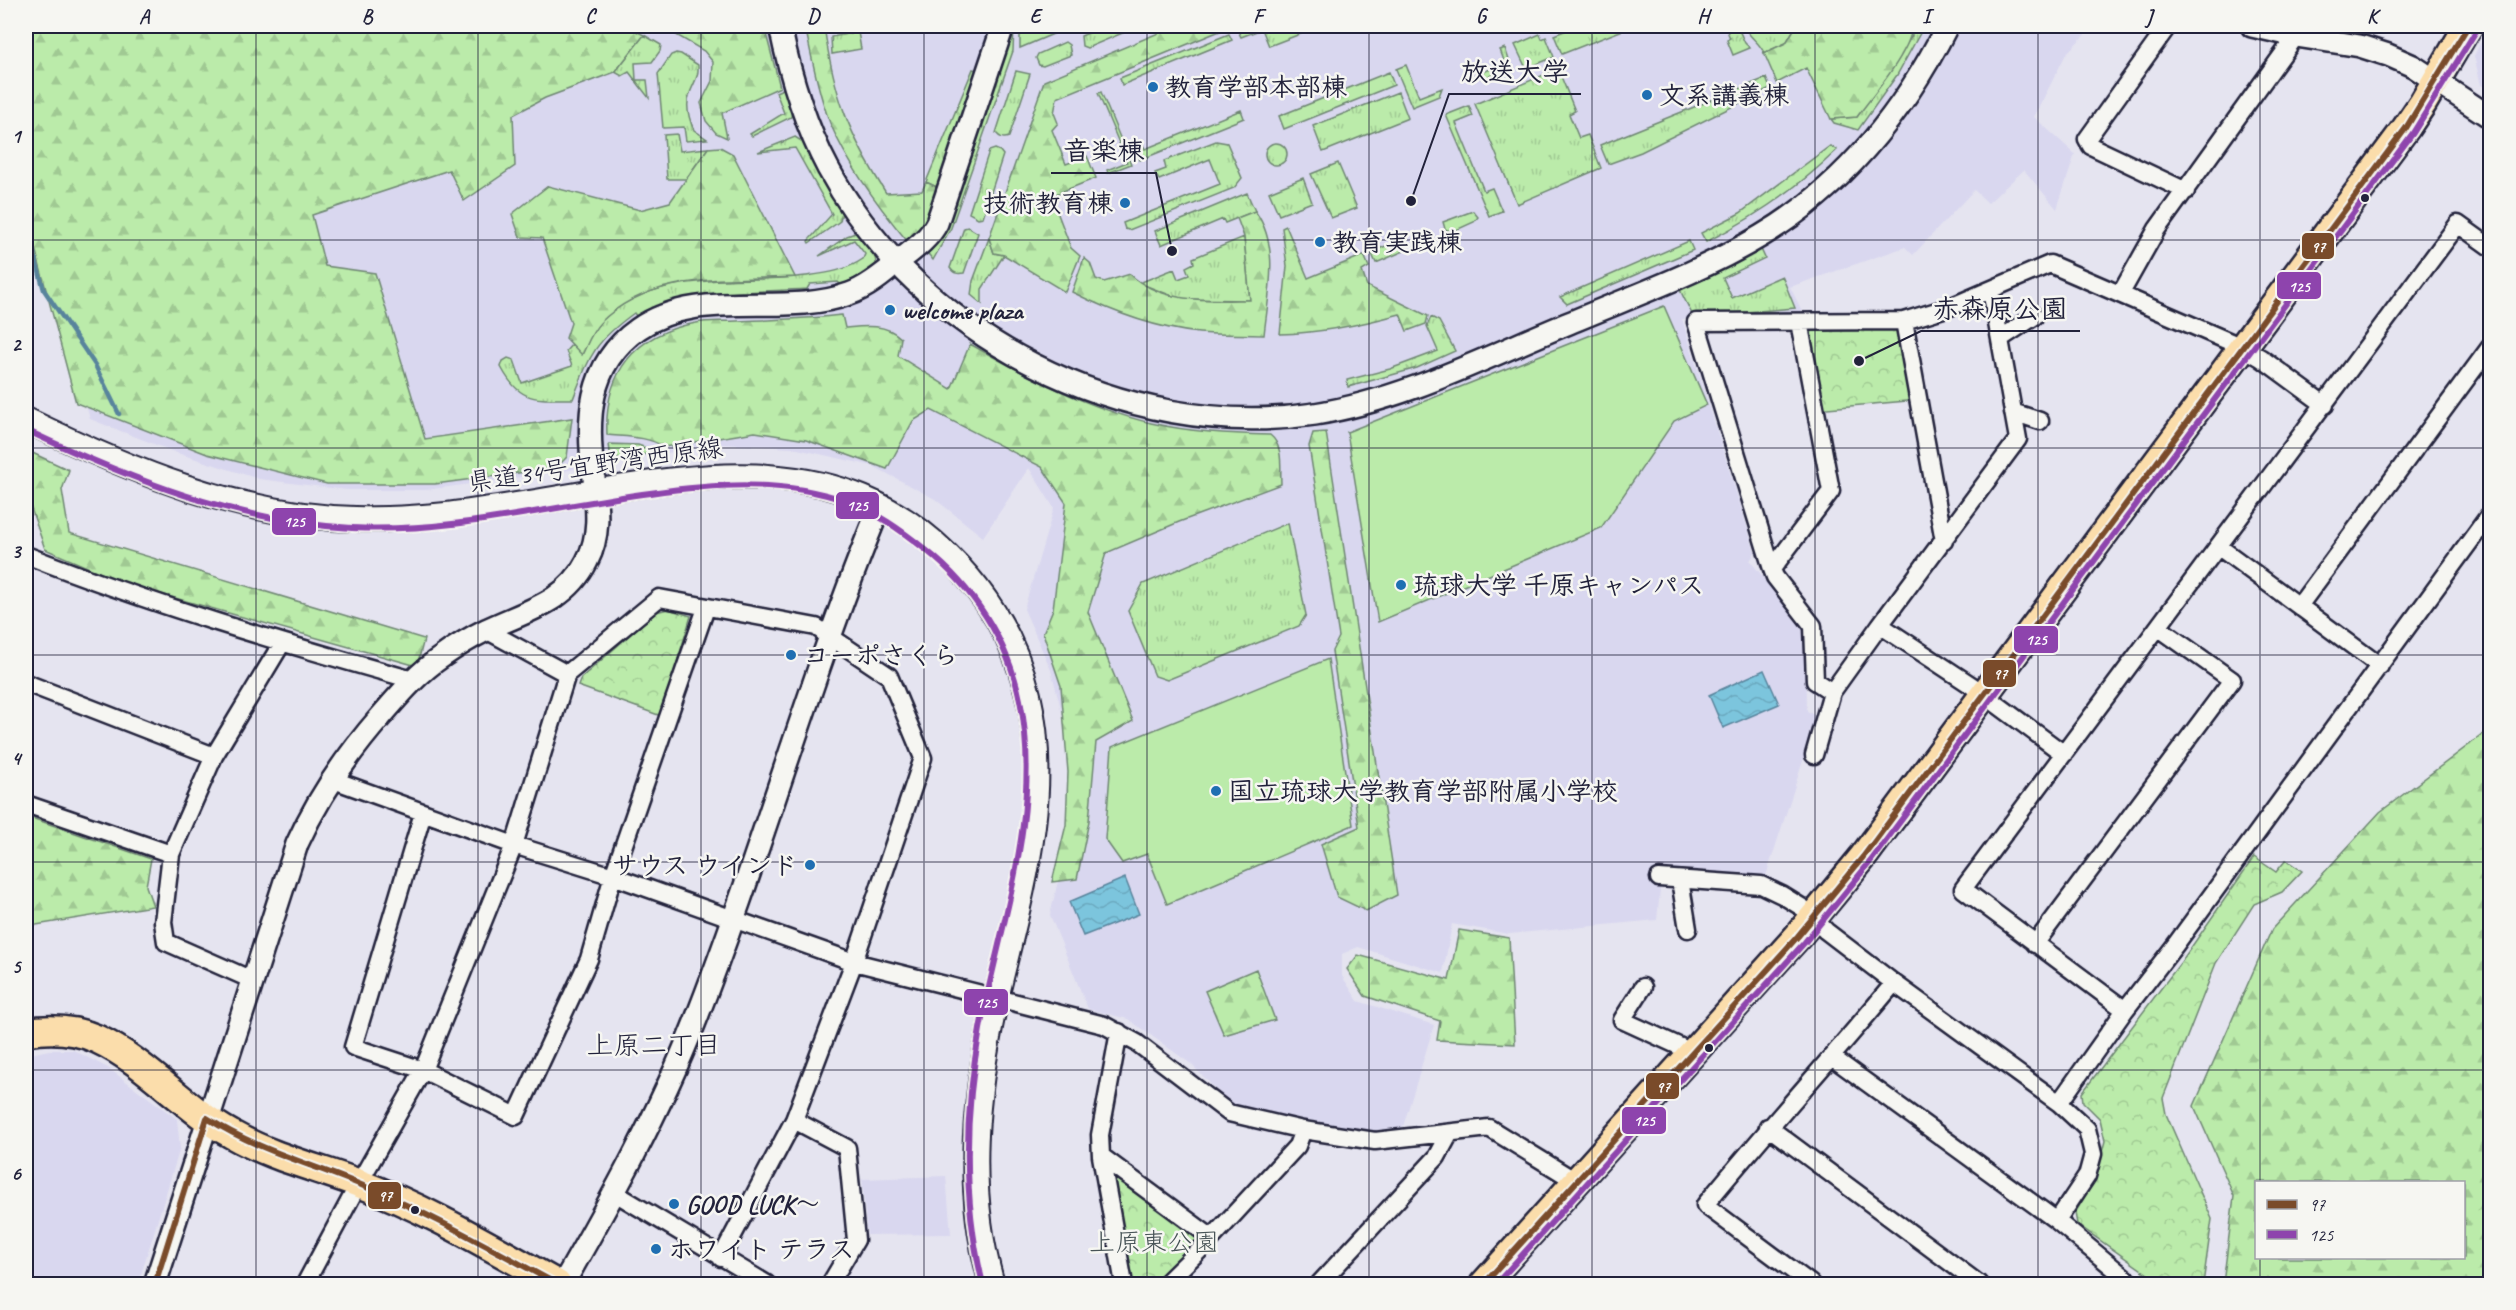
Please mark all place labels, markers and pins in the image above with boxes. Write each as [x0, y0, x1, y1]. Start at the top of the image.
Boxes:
callout: 放送大学 [1449, 49, 1581, 94]
place label: 教育学部本部棟 [1165, 71, 1347, 104]
place label: 文系講義棟 [1659, 79, 1789, 112]
marker: 教育学部本部棟 [1146, 80, 1160, 94]
marker: 文系講義棟 [1640, 88, 1654, 102]
callout: 音楽棟 [1051, 128, 1156, 173]
place label: 技術教育棟 [983, 187, 1113, 220]
unlabelled marker [2359, 192, 2371, 204]
marker: 技術教育棟 [1118, 196, 1132, 210]
place label: 教育実践棟 [1332, 226, 1462, 259]
marker: 教育実践棟 [1313, 235, 1327, 249]
callout: 赤森原公園 [1921, 286, 2080, 331]
place label: welcome plaza [902, 294, 1025, 327]
marker: welcome plaza [883, 303, 897, 317]
place label: 琉球大学 千原キャンパス [1413, 569, 1704, 602]
marker: 琉球大学 千原キャンパス [1394, 578, 1408, 592]
place label: コーポさくら [803, 639, 959, 672]
marker: コーポさくら [784, 648, 798, 662]
place label: 国立琉球大学教育学部附属小学校 [1228, 775, 1618, 808]
marker: 国立琉球大学教育学部附属小学校 [1209, 784, 1223, 798]
place label: サウス ウインド [612, 849, 798, 882]
marker: サウス ウインド [803, 858, 817, 872]
unlabelled marker [1703, 1042, 1715, 1054]
place label: GOOD LUCK～ [686, 1188, 821, 1221]
marker: GOOD LUCK～ [667, 1197, 681, 1211]
unlabelled marker [409, 1204, 421, 1216]
place label: ホワイト テラス [668, 1233, 855, 1266]
marker: ホワイト テラス [649, 1242, 663, 1256]

